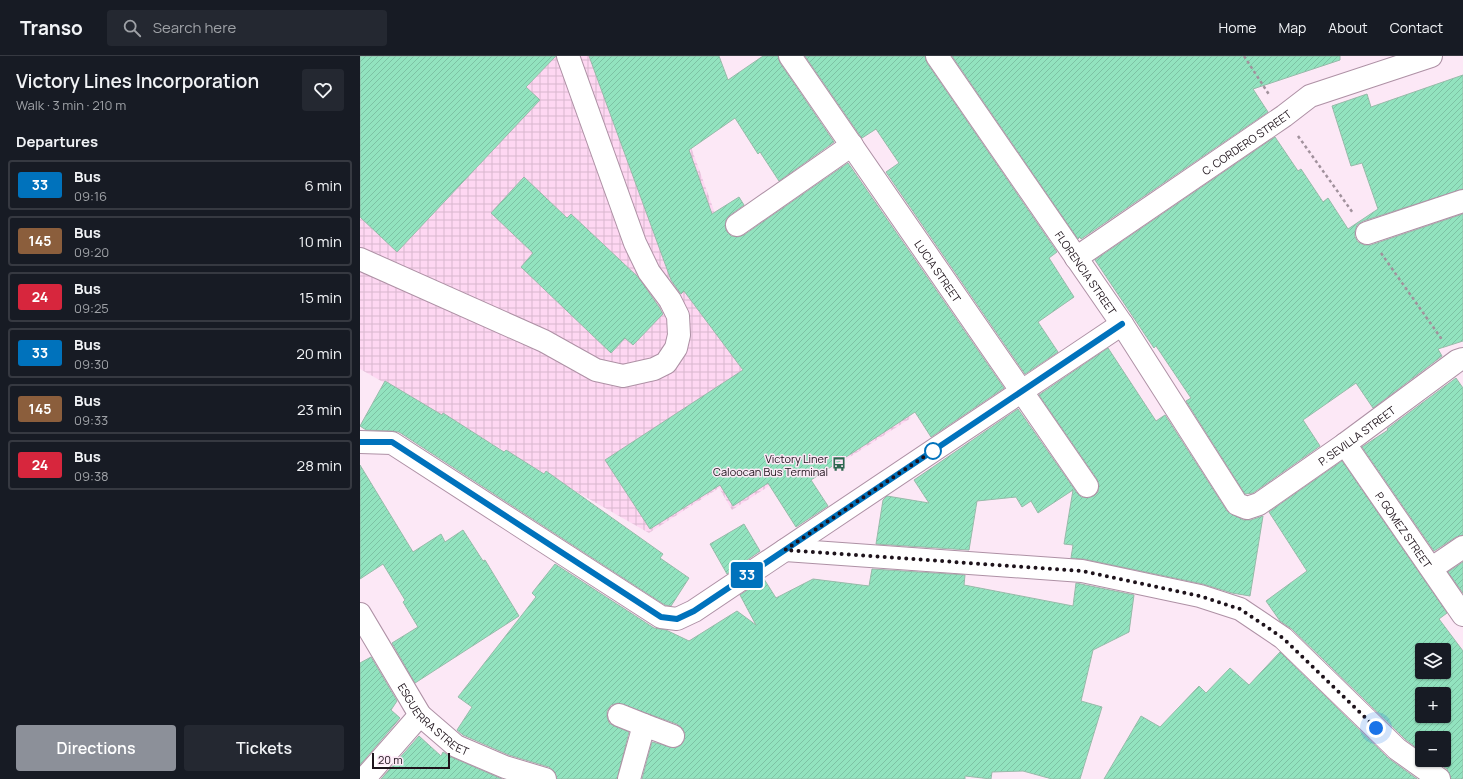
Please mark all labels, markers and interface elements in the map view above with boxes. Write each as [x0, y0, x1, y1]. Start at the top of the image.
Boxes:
search box [107, 10, 387, 46]
text: Transo [20, 15, 83, 41]
icon: search [121, 17, 143, 39]
text: Search here [153, 17, 236, 38]
text: Home [1219, 18, 1256, 37]
text: Map [1278, 18, 1306, 37]
text: About [1328, 18, 1368, 37]
text: Contact [1390, 18, 1443, 37]
text: Victory Lines Incorporation [16, 68, 259, 94]
button: heart [302, 69, 344, 111]
text: Walk · 3 min · 210 m [16, 96, 126, 114]
street label: C. CORDERO STREET [1198, 106, 1294, 178]
text: Departures [16, 131, 98, 152]
text: Bus [74, 166, 101, 187]
text: 33 [32, 175, 48, 194]
text: 6 min [305, 175, 342, 196]
text: 09:16 [74, 187, 107, 205]
text: Bus [74, 222, 101, 243]
street label: FLORENCIA STREET [1052, 228, 1121, 318]
text: 145 [29, 231, 51, 250]
text: 10 min [299, 231, 342, 252]
street label: LUCIA STREET [912, 237, 965, 305]
text: 09:20 [74, 243, 109, 261]
text: Bus [74, 278, 101, 299]
text: 24 [32, 287, 48, 306]
text: 15 min [299, 287, 342, 308]
text: 09:25 [74, 299, 109, 317]
text: Bus [74, 334, 101, 355]
text: 33 [32, 343, 48, 362]
text: 20 min [296, 343, 342, 364]
text: 09:30 [74, 355, 109, 373]
text: Bus [74, 390, 101, 411]
text: 145 [29, 399, 51, 418]
text: 23 min [297, 399, 342, 420]
street label: P. SEVILLA STREET [1315, 402, 1398, 468]
text: 09:33 [74, 411, 108, 429]
unlabelled marker [924, 442, 942, 460]
text: Bus [74, 446, 101, 467]
place label: Victory Liner Caloocan Bus Terminal [713, 451, 828, 479]
text: 24 [32, 455, 48, 474]
text: 28 min [297, 455, 342, 476]
bus stop icon: Victory Liner Caloocan Bus Terminal [831, 456, 847, 472]
text: 09:38 [74, 467, 109, 485]
street label: P. GOMEZ STREET [1372, 488, 1436, 571]
line badge: 33 [729, 562, 765, 588]
text: 33 [739, 565, 755, 584]
map controls [1415, 643, 1451, 767]
button: layers [1415, 643, 1451, 679]
street label: ESGUERRA STREET [395, 680, 472, 758]
button: + [1415, 687, 1451, 723]
your location [1366, 718, 1386, 738]
button: Directions [16, 725, 176, 771]
button: Tickets [184, 725, 344, 771]
button: − [1415, 731, 1451, 767]
scale bar [372, 751, 450, 770]
text: 20 m [378, 752, 403, 767]

